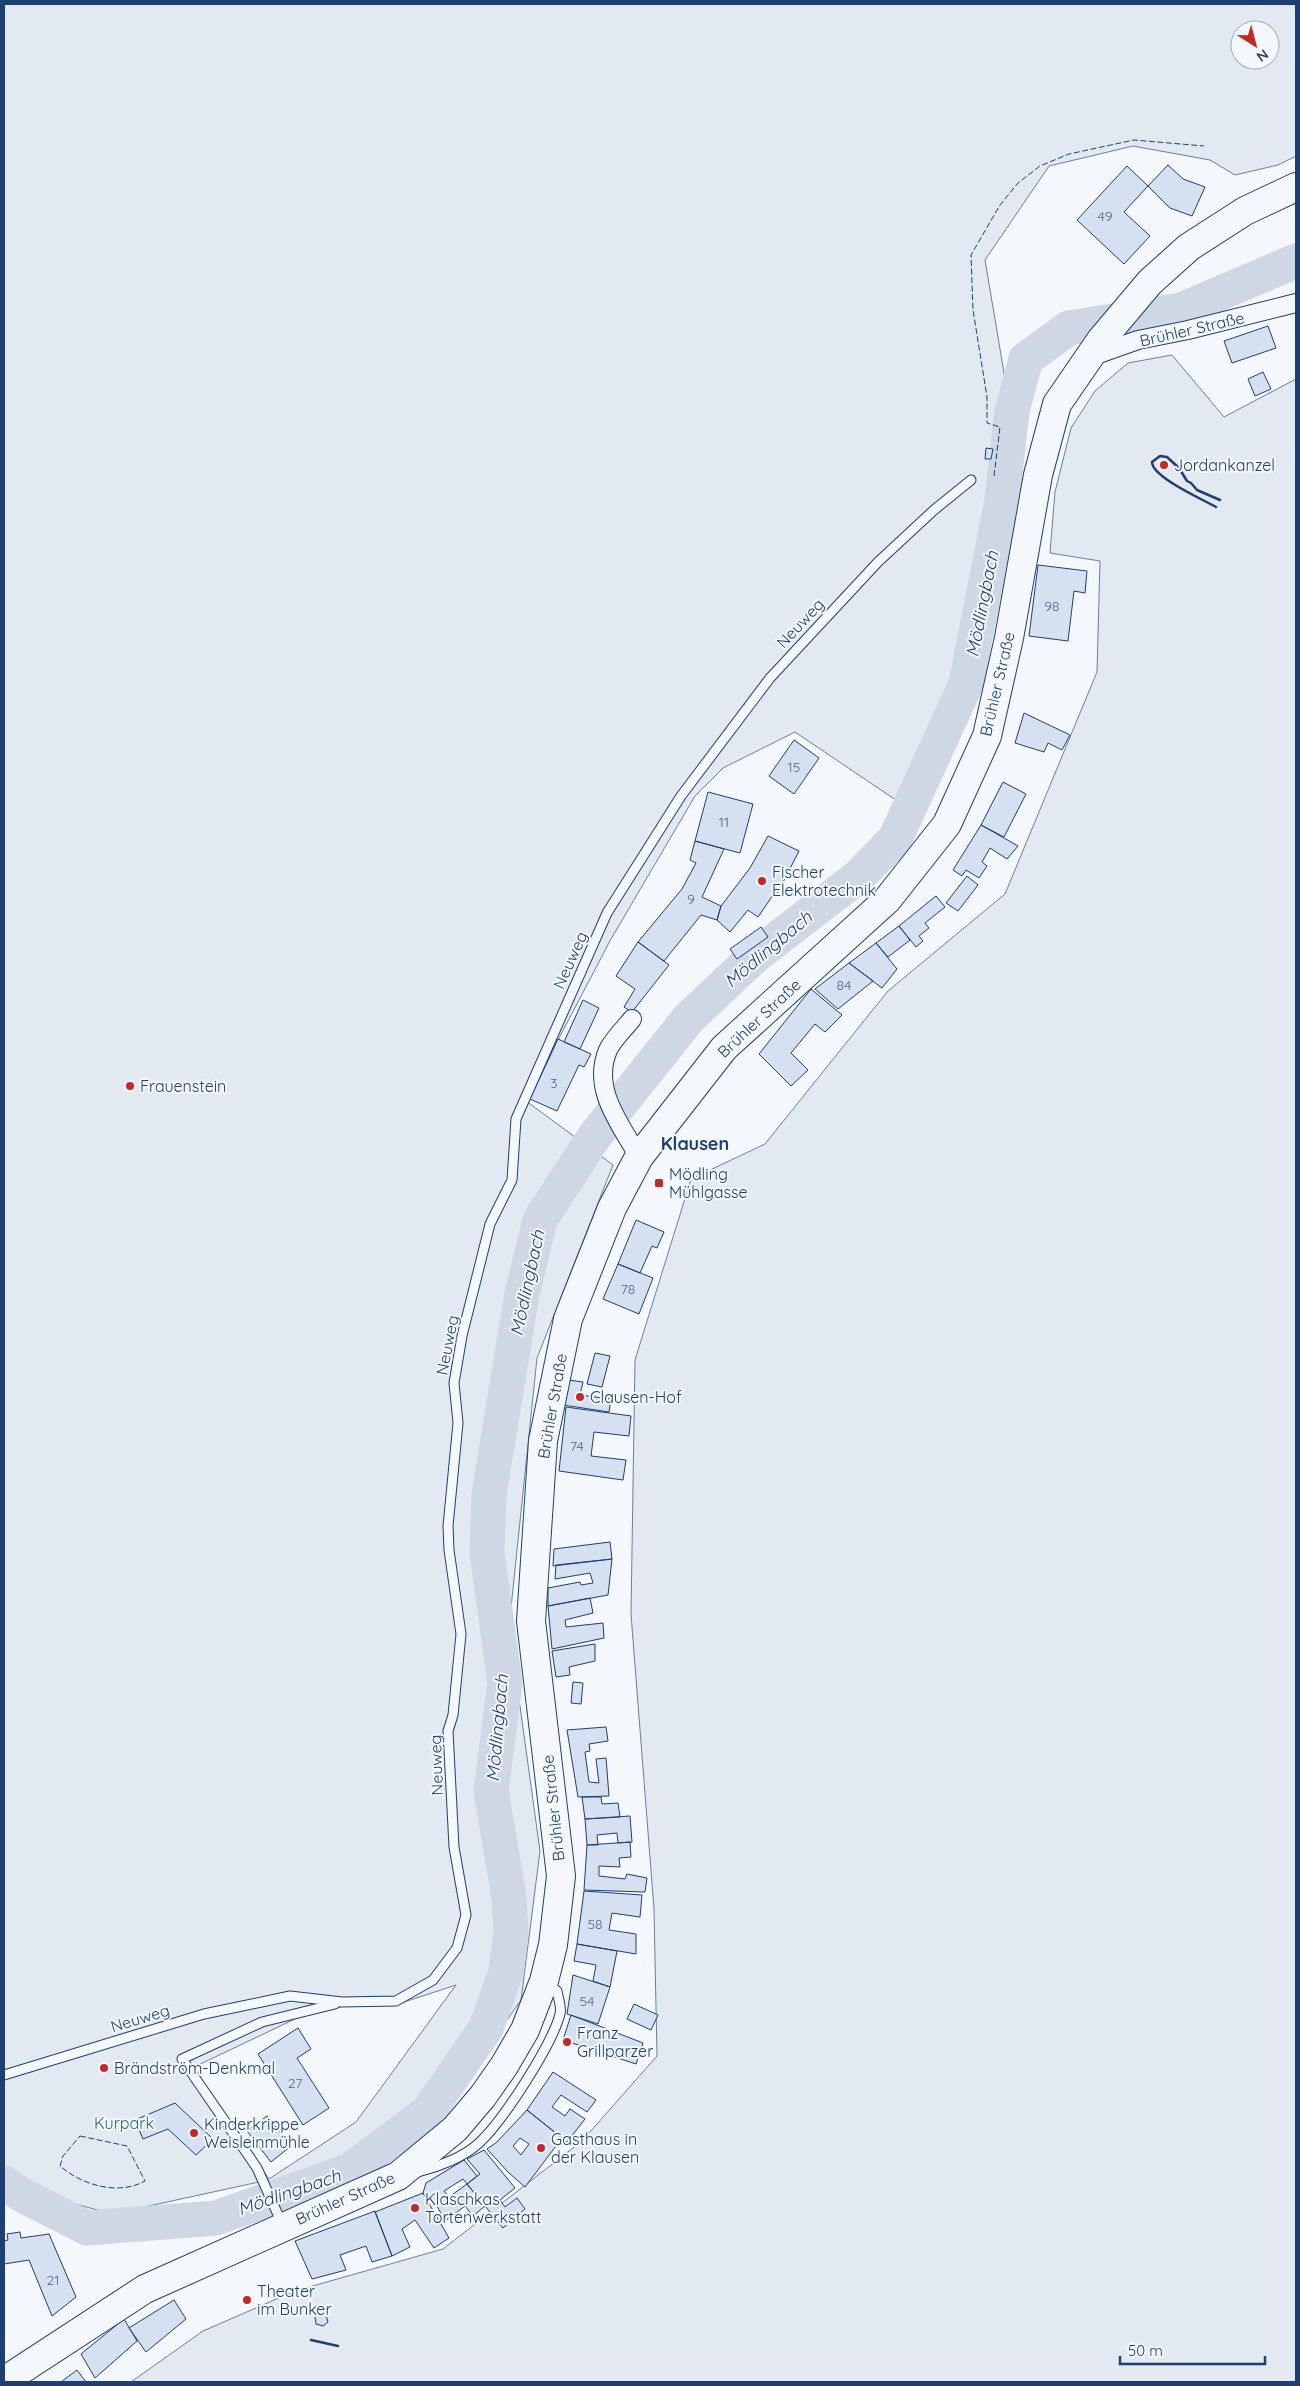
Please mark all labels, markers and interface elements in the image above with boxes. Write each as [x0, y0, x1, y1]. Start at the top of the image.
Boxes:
north arrow [1230, 20, 1280, 70]
text: N [1253, 45, 1272, 66]
house number: 49 [1098, 207, 1113, 225]
street label: Brühler Straße [1138, 307, 1246, 351]
place label: Jordankanzel [1174, 455, 1275, 475]
marker: Jordankanzel [1158, 459, 1170, 471]
water label: Mödlingbach [960, 548, 1004, 659]
street label: Neuweg [772, 594, 828, 652]
house number: 98 [1044, 597, 1060, 615]
street label: Brühler Straße [975, 630, 1019, 738]
house number: 15 [788, 758, 800, 776]
house number: 11 [719, 813, 729, 831]
place label: Fischer Elektrotechnik [772, 862, 876, 900]
marker: Fischer Elektrotechnik [756, 875, 768, 887]
house number: 9 [687, 890, 695, 908]
water label: Mödlingbach [719, 905, 817, 992]
street label: Neuweg [549, 928, 591, 992]
street label: Brühler Straße [713, 974, 805, 1062]
house number: 84 [837, 976, 851, 994]
house number: 3 [550, 1074, 558, 1092]
place label: Frauenstein [140, 1076, 226, 1096]
marker: Frauenstein [124, 1080, 136, 1092]
district label: Klausen [661, 1132, 729, 1155]
place label: Mödling Mühlgasse [669, 1164, 748, 1202]
marker: Mödling Mühlgasse [653, 1177, 665, 1189]
water label: Mödlingbach [505, 1227, 550, 1338]
house number: 78 [621, 1280, 635, 1298]
street label: Neuweg [431, 1313, 463, 1377]
street label: Brühler Straße [533, 1352, 571, 1460]
place label: Clausen-Hof [590, 1387, 682, 1407]
marker: Clausen-Hof [574, 1391, 586, 1403]
house number: 74 [570, 1437, 584, 1455]
water label: Mödlingbach [481, 1673, 513, 1783]
street label: Neuweg [425, 1734, 447, 1796]
street label: Brühler Straße [537, 1754, 569, 1862]
house number: 58 [587, 1915, 603, 1933]
house number: 54 [579, 1992, 595, 2010]
street label: Neuweg [108, 2000, 172, 2036]
place label: Franz Grillparzer [577, 2023, 653, 2061]
marker: Franz Grillparzer [561, 2036, 573, 2048]
place label: Brändström-Denkmal [114, 2058, 275, 2078]
marker: Brändström-Denkmal [98, 2062, 110, 2074]
house number: 27 [288, 2074, 302, 2092]
park label: Kurpark [94, 2113, 154, 2133]
place label: Kinderkrippe Weisleinmühle [204, 2114, 310, 2152]
marker: Kinderkrippe Weisleinmühle [188, 2127, 200, 2139]
place label: Gasthaus in der Klausen [551, 2129, 639, 2167]
marker: Gasthaus in der Klausen [535, 2142, 547, 2154]
water label: Mödlingbach [234, 2163, 344, 2220]
street label: Brühler Straße [292, 2167, 398, 2229]
place label: Klaschkas Tortenwerkstatt [425, 2189, 541, 2227]
marker: Klaschkas Tortenwerkstatt [409, 2202, 421, 2214]
house number: 21 [47, 2271, 59, 2289]
place label: Theater im Bunker [257, 2281, 332, 2319]
marker: Theater im Bunker [241, 2294, 253, 2306]
scale bar [1120, 2334, 1265, 2366]
text: 50 m [1128, 2341, 1163, 2360]

